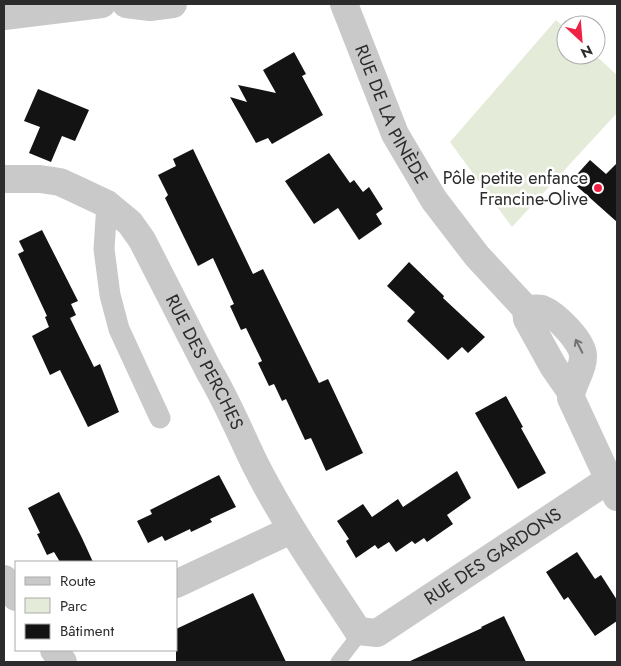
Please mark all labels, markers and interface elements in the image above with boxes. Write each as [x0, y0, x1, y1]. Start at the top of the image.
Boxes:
north arrow [556, 15, 606, 65]
text: N [577, 40, 596, 63]
street label: RUE DE LA PINÈDE [348, 41, 434, 188]
place label: Pôle petite enfance Francine-Olive [443, 165, 588, 212]
marker: Pôle petite enfance Francine-Olive [592, 182, 604, 194]
street label: RUE DES PERCHES [159, 290, 250, 434]
one-way arrow [574, 339, 584, 354]
street label: RUE DES GARDONS [419, 501, 567, 611]
legend [15, 561, 178, 651]
text: Route [60, 570, 96, 592]
text: Parc [60, 595, 87, 617]
text: Bâtiment [60, 620, 114, 642]

